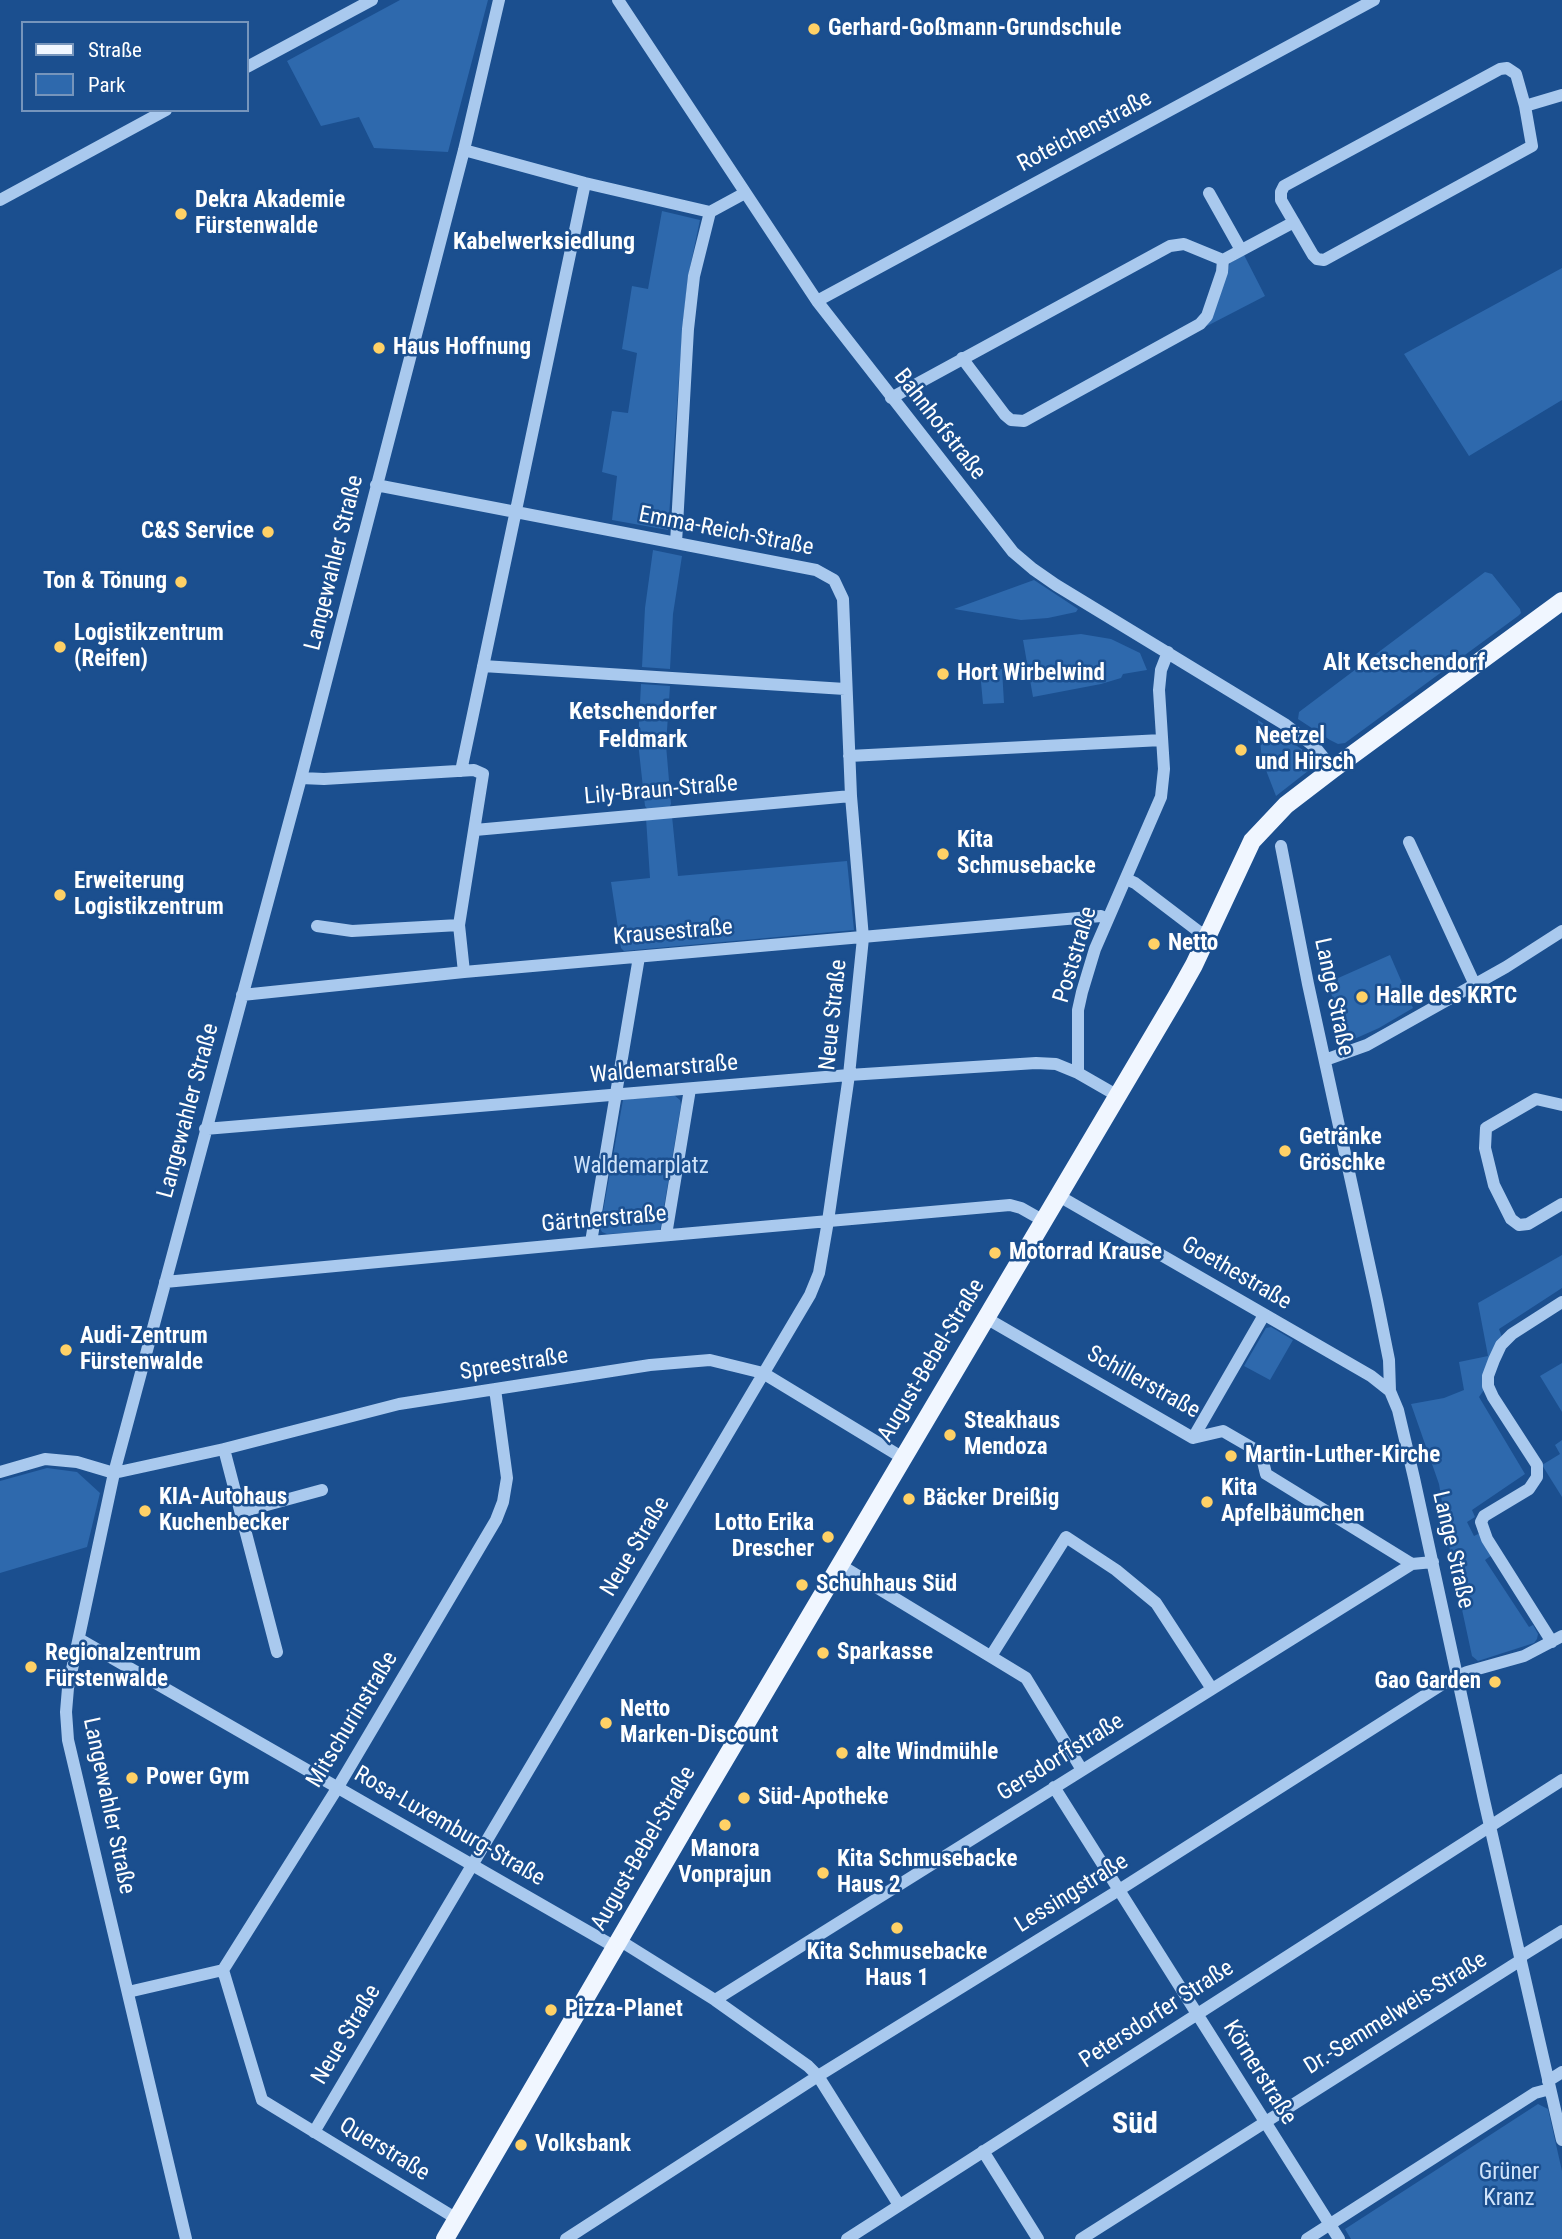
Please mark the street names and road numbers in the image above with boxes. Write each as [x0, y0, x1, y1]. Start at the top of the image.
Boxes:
street label: Roteichenstraße [1013, 85, 1157, 179]
street label: Bahnhofstraße [887, 364, 991, 486]
street label: Langewahler Straße [300, 472, 370, 654]
street label: Emma-Reich-Straße [636, 502, 816, 562]
street label: Lily-Braun-Straße [583, 771, 739, 811]
street label: Poststraße [1048, 904, 1104, 1006]
street label: Krausestraße [612, 914, 734, 952]
street label: Lange Straße [1307, 936, 1359, 1058]
street label: Neue Straße [814, 958, 854, 1072]
street label: Langewahler Straße [152, 1021, 226, 1201]
street label: Waldemarstraße [589, 1050, 739, 1090]
street label: Gärtnerstraße [540, 1201, 668, 1239]
street label: Goethestraße [1176, 1231, 1296, 1317]
street label: August-Bebel-Straße [872, 1274, 992, 1448]
street label: Schillerstraße [1082, 1341, 1204, 1425]
street label: Spreestraße [458, 1343, 570, 1387]
street label: Lange Straße [1425, 1489, 1479, 1611]
street label: Neue Straße [596, 1492, 676, 1602]
street label: Mitschurinstraße [302, 1647, 404, 1793]
street label: Gersdorffstraße [993, 1708, 1129, 1808]
street label: Langewahler Straße [76, 1715, 140, 1897]
street label: Rosa-Luxemburg-Straße [349, 1761, 549, 1893]
street label: August-Bebel-Straße [586, 1762, 702, 1936]
street label: Lessingstraße [1010, 1848, 1134, 1940]
street label: Dr.-Semmelweis-Straße [1300, 1947, 1492, 2081]
street label: Petersdorfer Straße [1075, 1955, 1239, 2075]
street label: Neue Straße [307, 1980, 387, 2090]
street label: Körnerstraße [1216, 2016, 1302, 2130]
street label: Querstraße [334, 2112, 434, 2188]

